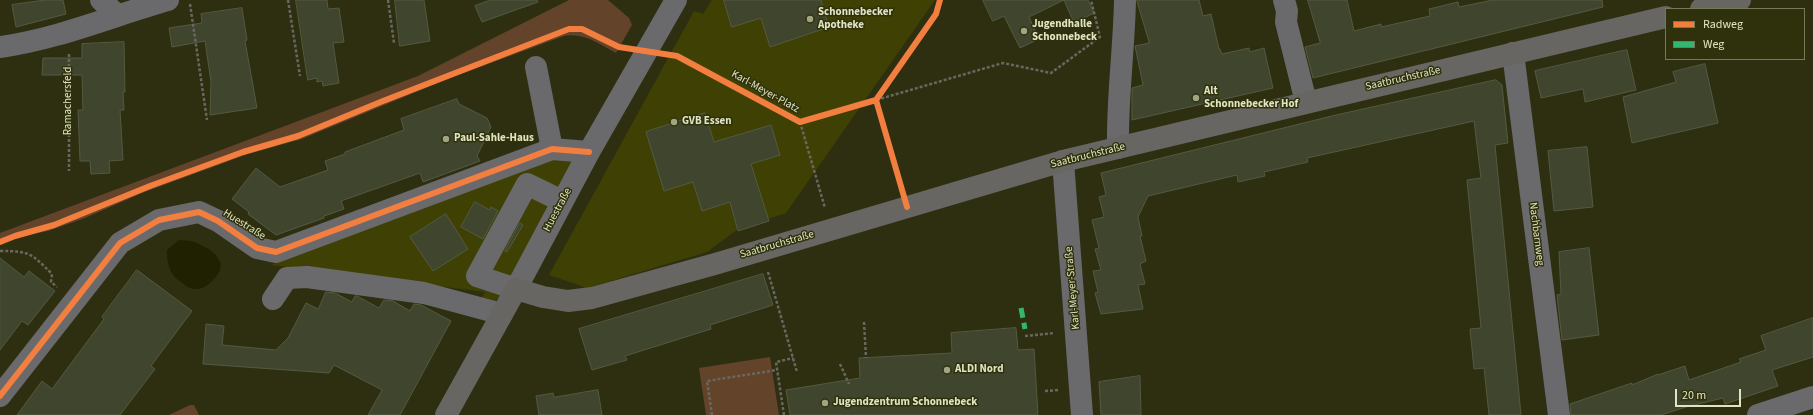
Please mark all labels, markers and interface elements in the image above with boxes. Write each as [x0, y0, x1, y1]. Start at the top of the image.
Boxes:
place label: Schonnebecker Apotheke [818, 6, 893, 32]
legend [1665, 8, 1805, 60]
marker: Schonnebecker Apotheke [805, 14, 815, 24]
text: Radweg [1703, 16, 1743, 33]
place label: Jugendhalle Schonnebeck [1032, 18, 1097, 44]
marker: Jugendhalle Schonnebeck [1019, 26, 1029, 36]
text: Weg [1703, 36, 1724, 53]
street label: Saatbruchstraße [1364, 64, 1442, 94]
street label: Ramachersfeld [62, 67, 76, 135]
street label: Karl-Meyer-Platz [729, 68, 801, 116]
place label: Alt Schonnebecker Hof [1204, 85, 1298, 111]
marker: Alt Schonnebecker Hof [1191, 93, 1201, 103]
place label: GVB Essen [682, 115, 732, 129]
marker: GVB Essen [669, 117, 679, 127]
place label: Paul-Sahle-Haus [454, 132, 534, 146]
marker: Paul-Sahle-Haus [441, 134, 451, 144]
street label: Saatbruchstraße [1049, 140, 1127, 172]
street label: Huestraße [541, 186, 575, 234]
street label: Nachbarnweg [1526, 202, 1546, 266]
street label: Huestraße [220, 207, 268, 243]
street label: Saatbruchstraße [738, 228, 816, 262]
street label: Karl-Meyer-Straße [1063, 246, 1083, 330]
place label: ALDI Nord [955, 363, 1003, 377]
marker: ALDI Nord [942, 365, 952, 375]
scale bar [1677, 381, 1743, 407]
text: 20 m [1682, 387, 1706, 404]
place label: Jugendzentrum Schonnebeck [833, 396, 977, 410]
marker: Jugendzentrum Schonnebeck [820, 398, 830, 408]

